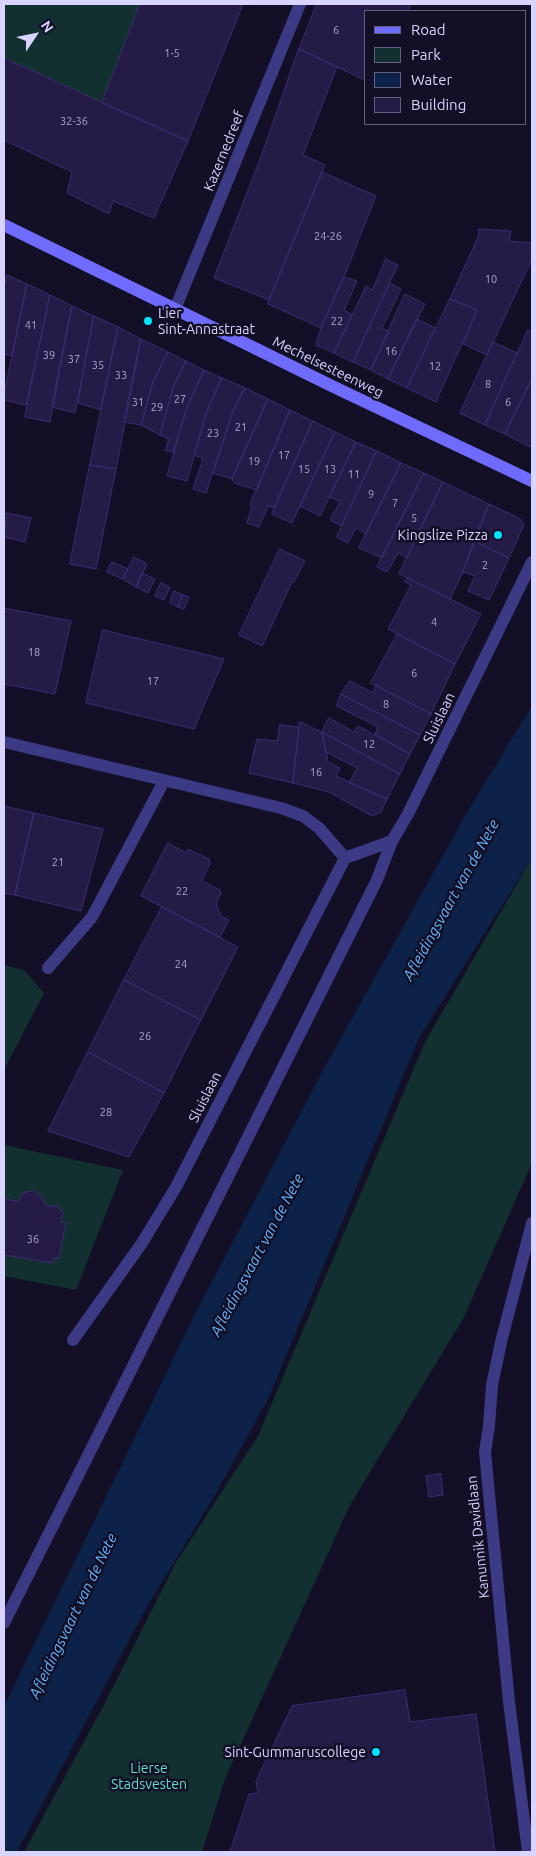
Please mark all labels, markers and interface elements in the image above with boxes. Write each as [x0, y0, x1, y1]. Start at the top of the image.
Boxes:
north arrow [10, 10, 60, 60]
legend [364, 10, 526, 125]
text: N [38, 18, 57, 35]
text: Road [411, 21, 446, 38]
house number: 6 [333, 23, 339, 37]
house number: 1-5 [164, 46, 180, 60]
text: Park [411, 46, 441, 63]
text: Water [411, 71, 452, 88]
text: Building [411, 96, 466, 113]
street label: Kazernedreef [200, 108, 248, 194]
house number: 32-36 [60, 114, 88, 128]
house number: 24-26 [314, 229, 342, 243]
house number: 10 [485, 272, 497, 286]
place label: Lier Sint-Annastraat [158, 305, 255, 338]
house number: 22 [331, 314, 343, 328]
marker: Lier Sint-Annastraat [142, 315, 154, 327]
house number: 41 [25, 318, 37, 332]
street label: Mechelsesteenweg [270, 333, 386, 401]
house number: 16 [385, 344, 397, 358]
house number: 39 [43, 348, 55, 362]
house number: 37 [68, 352, 80, 366]
house number: 35 [92, 358, 104, 372]
house number: 12 [429, 359, 441, 373]
house number: 33 [115, 368, 127, 382]
house number: 8 [485, 377, 491, 391]
house number: 27 [174, 392, 186, 406]
house number: 31 [132, 395, 144, 409]
house number: 6 [505, 395, 511, 409]
house number: 29 [151, 400, 163, 414]
house number: 21 [235, 420, 247, 434]
house number: 23 [207, 426, 219, 440]
house number: 17 [278, 448, 290, 462]
house number: 19 [248, 454, 260, 468]
house number: 15 [298, 462, 310, 476]
house number: 13 [324, 462, 336, 476]
house number: 11 [348, 467, 360, 481]
house number: 9 [368, 487, 374, 501]
house number: 7 [392, 496, 398, 510]
house number: 5 [411, 511, 417, 525]
place label: Kingslize Pizza [398, 527, 488, 543]
marker: Kingslize Pizza [492, 529, 504, 541]
house number: 2 [482, 558, 488, 572]
house number: 4 [431, 615, 437, 629]
house number: 18 [28, 645, 40, 659]
house number: 6 [411, 666, 417, 680]
house number: 17 [147, 674, 159, 688]
street label: Sluislaan [419, 690, 459, 746]
house number: 8 [383, 697, 389, 711]
house number: 12 [363, 737, 375, 751]
house number: 16 [310, 765, 322, 779]
water label: Afleidingsvaart van de Nete [399, 816, 503, 984]
house number: 21 [52, 855, 64, 869]
house number: 22 [176, 884, 188, 898]
house number: 24 [175, 957, 187, 971]
house number: 26 [139, 1029, 151, 1043]
street label: Sluislaan [185, 1069, 225, 1125]
house number: 28 [100, 1105, 112, 1119]
water label: Afleidingsvaart van de Nete [206, 1171, 308, 1339]
house number: 36 [27, 1232, 39, 1246]
street label: Kanunnik Davidlaan [463, 1475, 493, 1599]
water label: Afleidingsvaart van de Nete [25, 1531, 121, 1701]
place label: Sint-Gummaruscollege [225, 1744, 366, 1760]
marker: Sint-Gummaruscollege [370, 1746, 382, 1758]
park label: Lierse Stadsvesten [111, 1760, 187, 1792]

